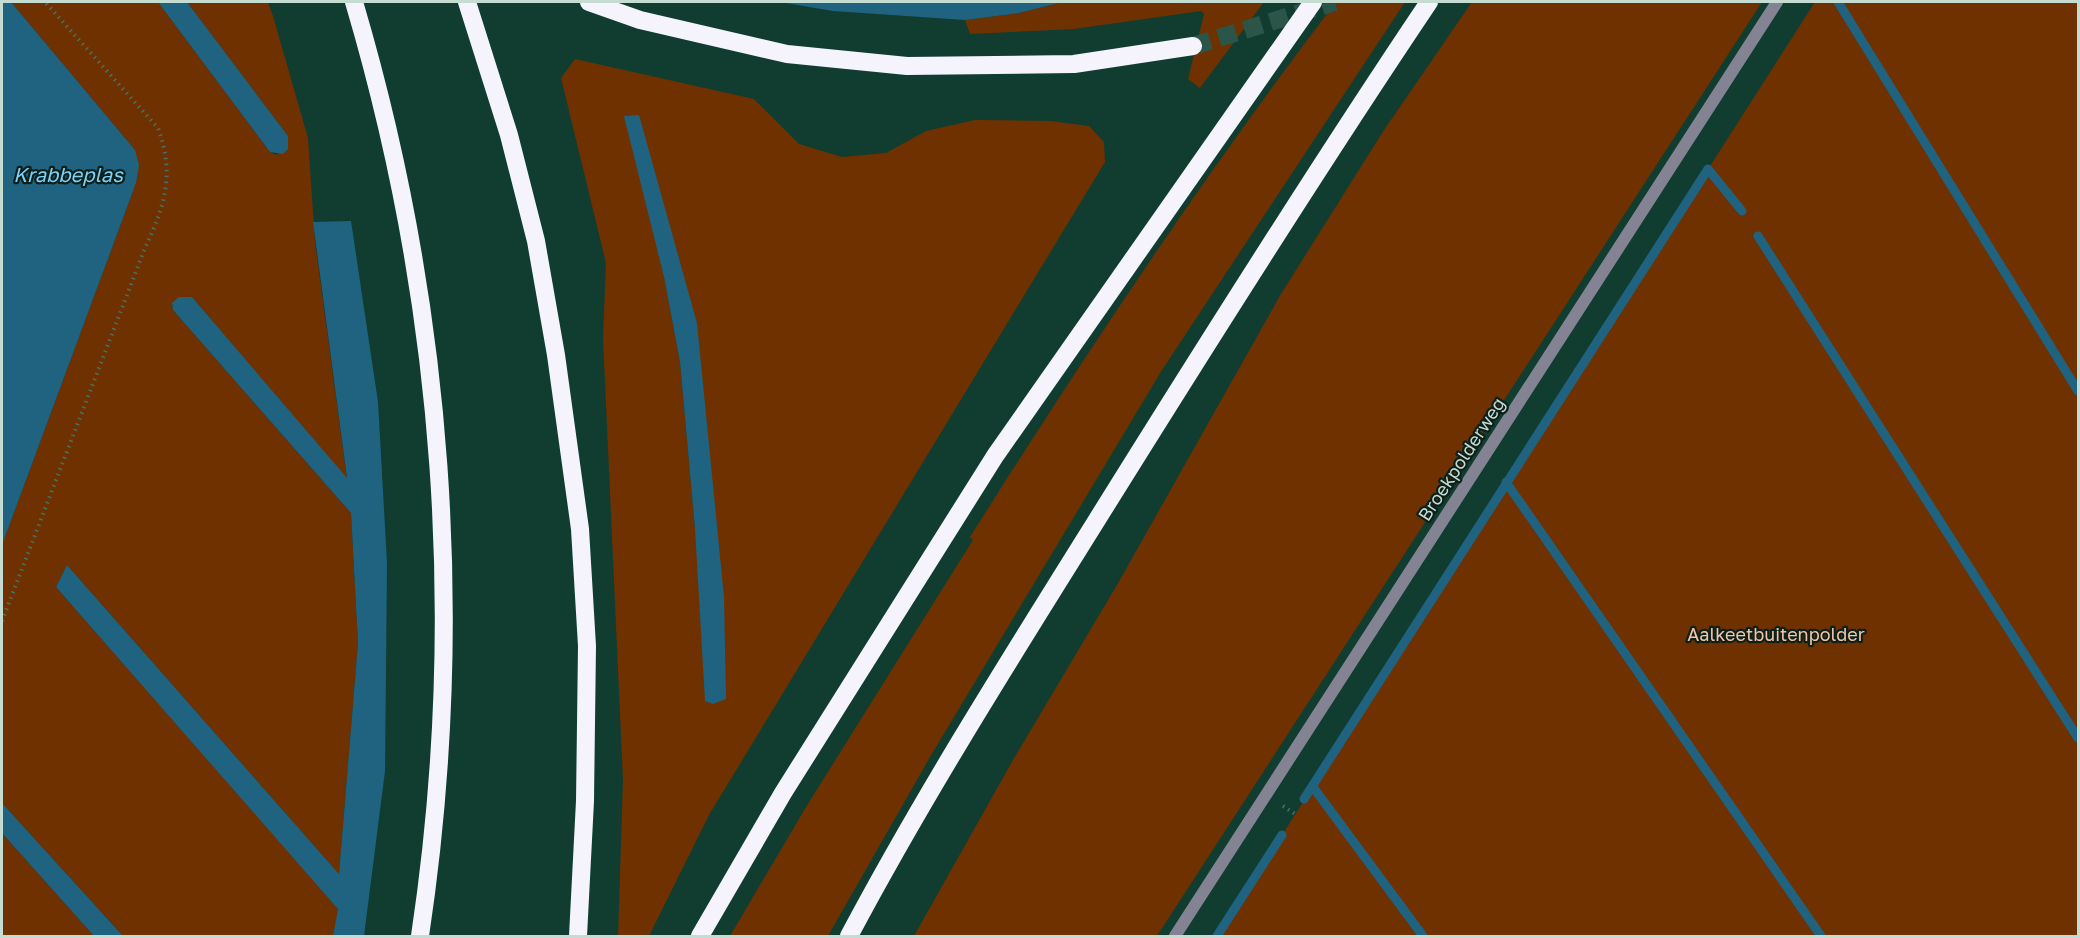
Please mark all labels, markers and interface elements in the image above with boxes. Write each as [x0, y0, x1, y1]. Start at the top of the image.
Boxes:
water label: Krabbeplas [13, 162, 124, 186]
street label: Broekpolderweg [1413, 393, 1509, 525]
park label: Aalkeetbuitenpolder [1687, 623, 1865, 645]

